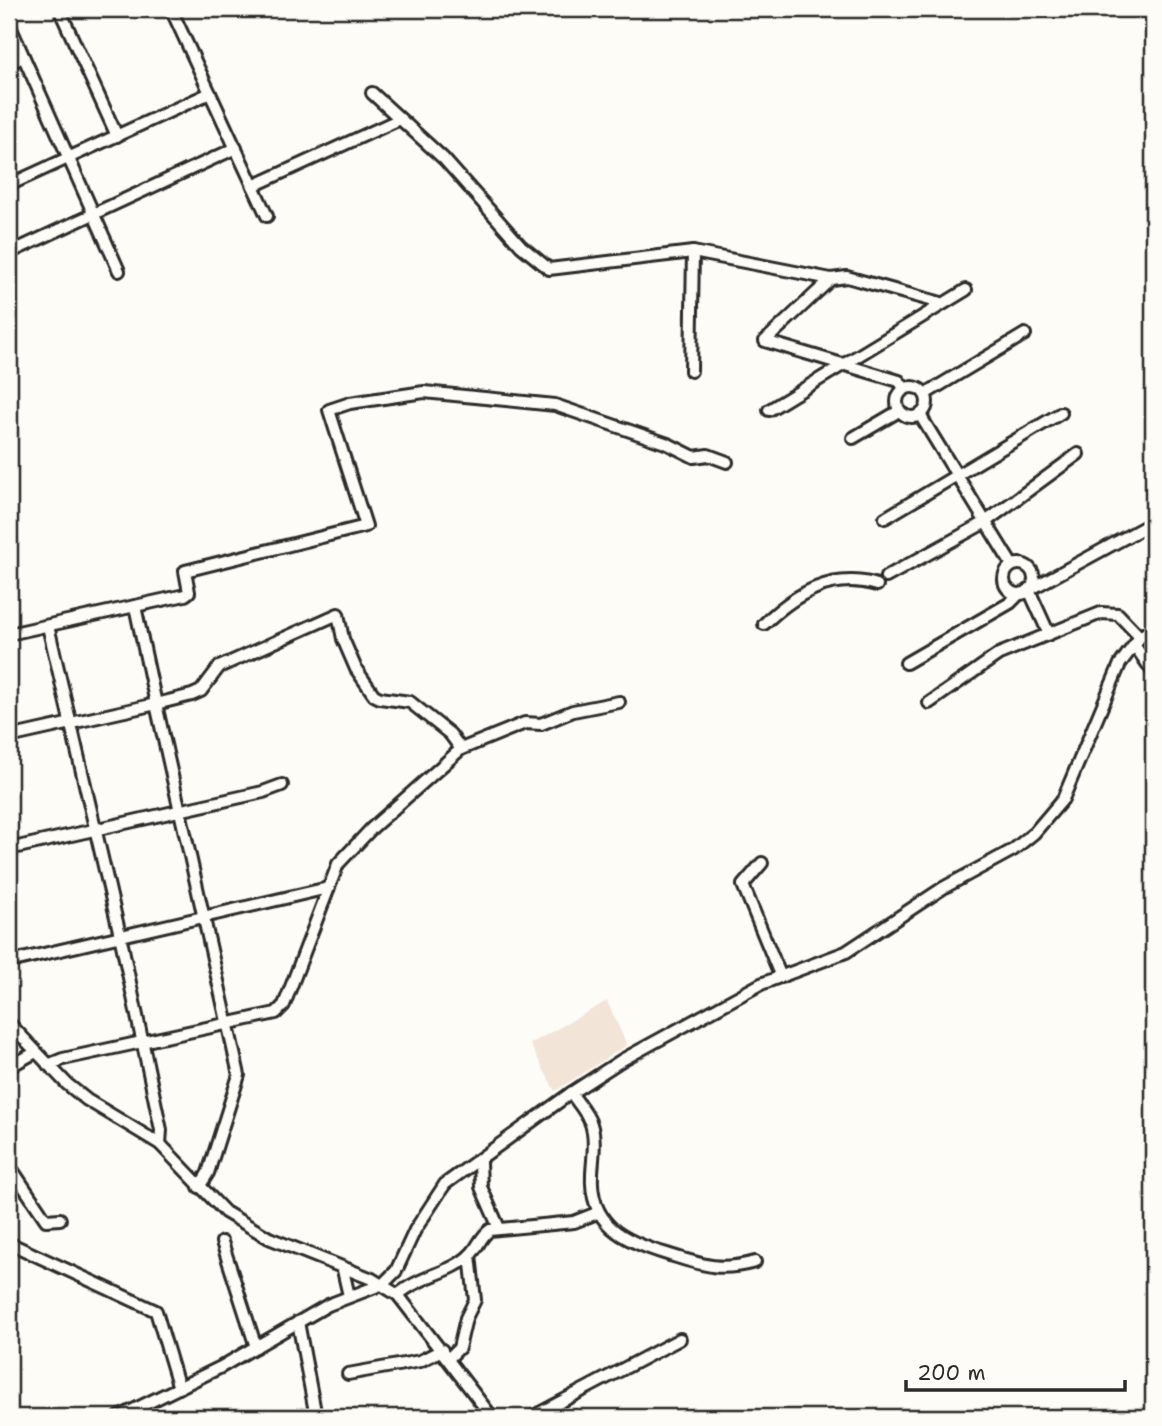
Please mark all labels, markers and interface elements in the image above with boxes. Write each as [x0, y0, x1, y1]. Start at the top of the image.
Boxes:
scale bar [906, 1349, 1125, 1393]
text: 200 m [917, 1359, 986, 1387]

